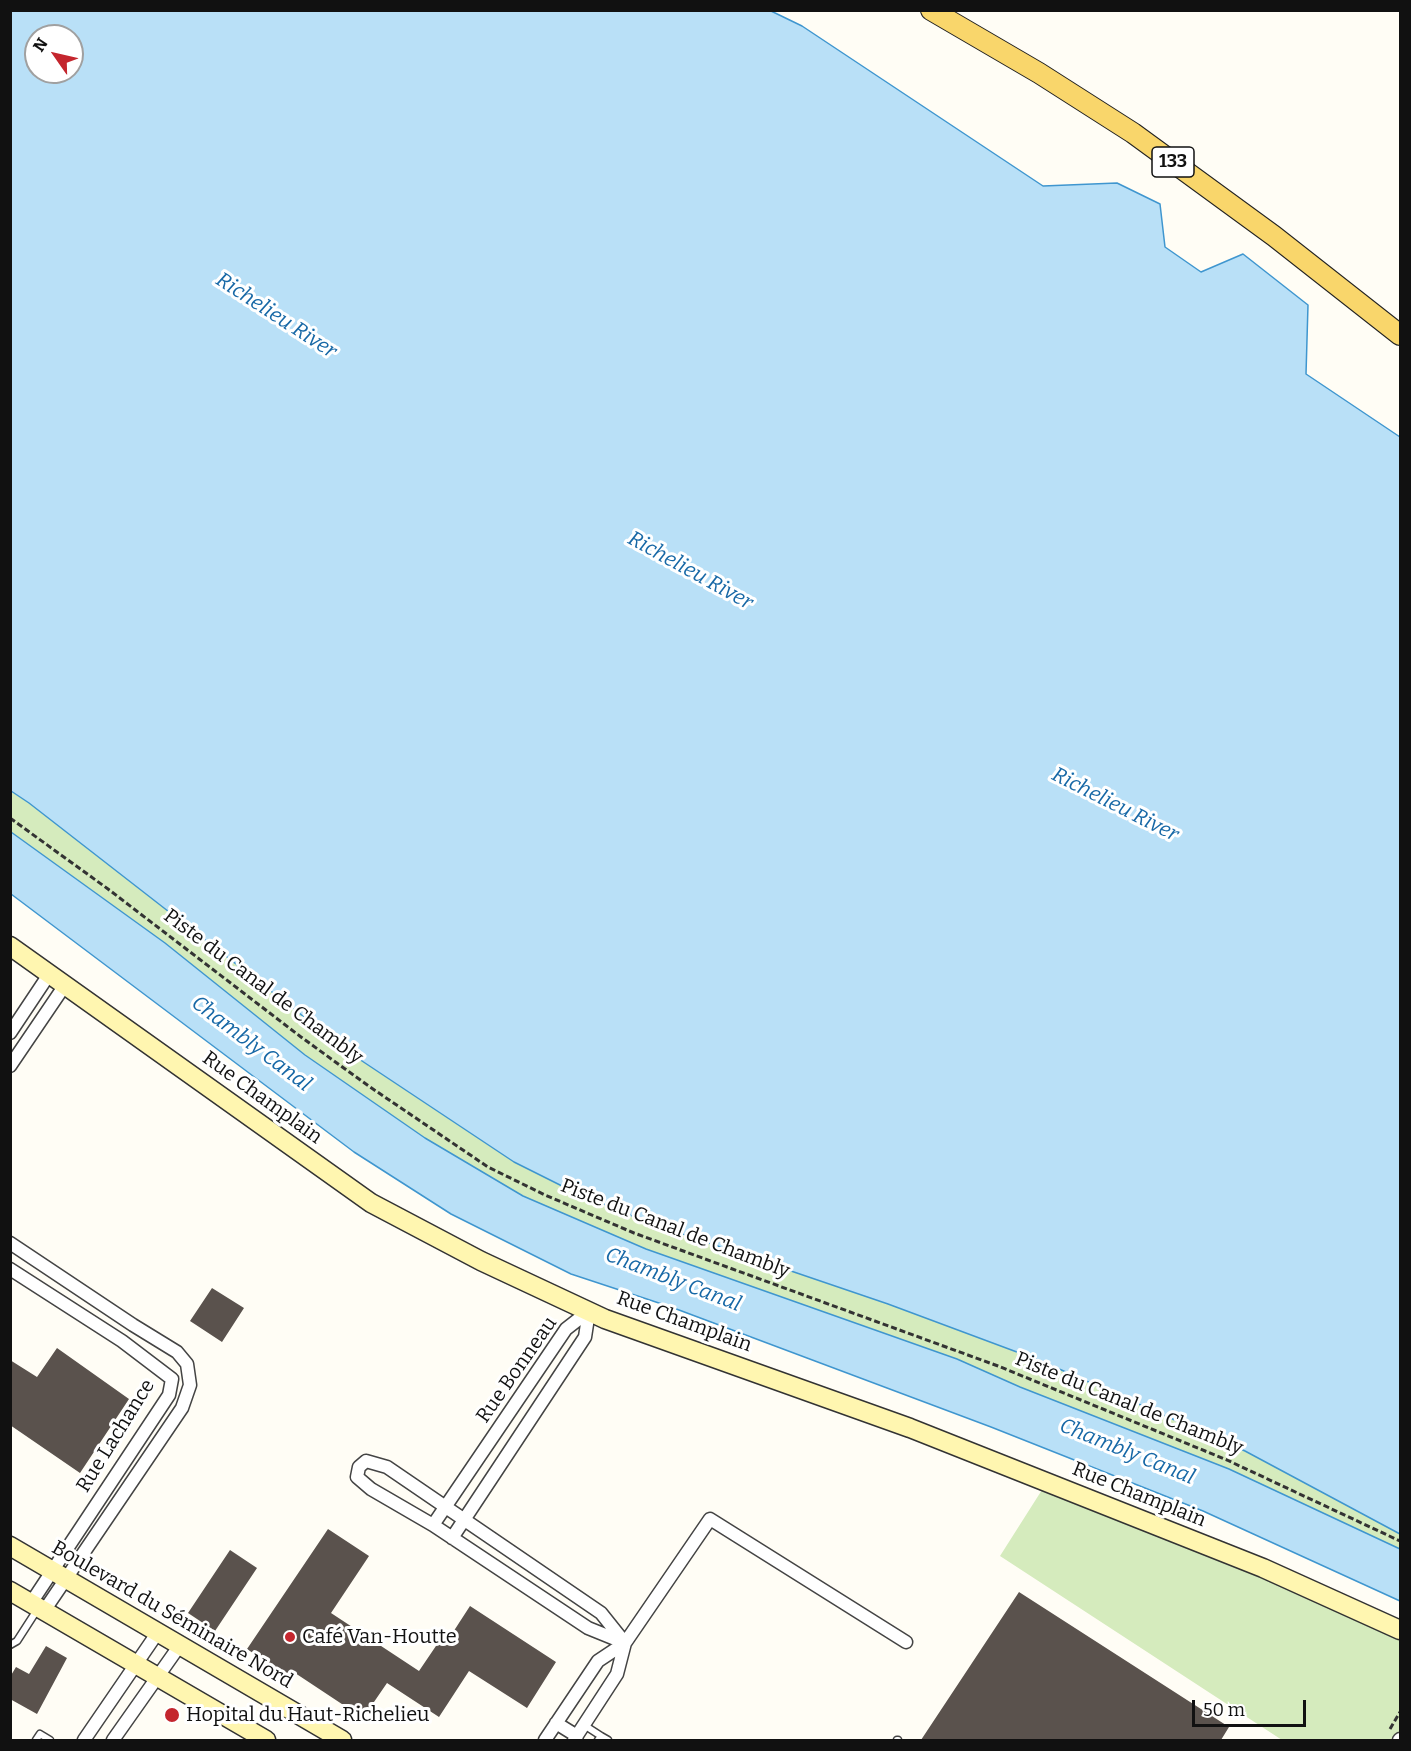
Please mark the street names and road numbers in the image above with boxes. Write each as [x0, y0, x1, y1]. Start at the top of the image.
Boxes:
road number: 133 [1152, 147, 1194, 177]
street label: Piste du Canal de Chambly [159, 904, 367, 1070]
street label: Rue Champlain [198, 1047, 326, 1149]
street label: Piste du Canal de Chambly [557, 1174, 793, 1284]
street label: Rue Champlain [613, 1286, 755, 1358]
street label: Rue Bonneau [472, 1312, 562, 1428]
street label: Piste du Canal de Chambly [1012, 1347, 1246, 1461]
street label: Rue Lachance [72, 1375, 160, 1497]
street label: Rue Champlain [1069, 1457, 1209, 1533]
street label: Boulevard du Séminaire Nord [47, 1536, 297, 1694]

